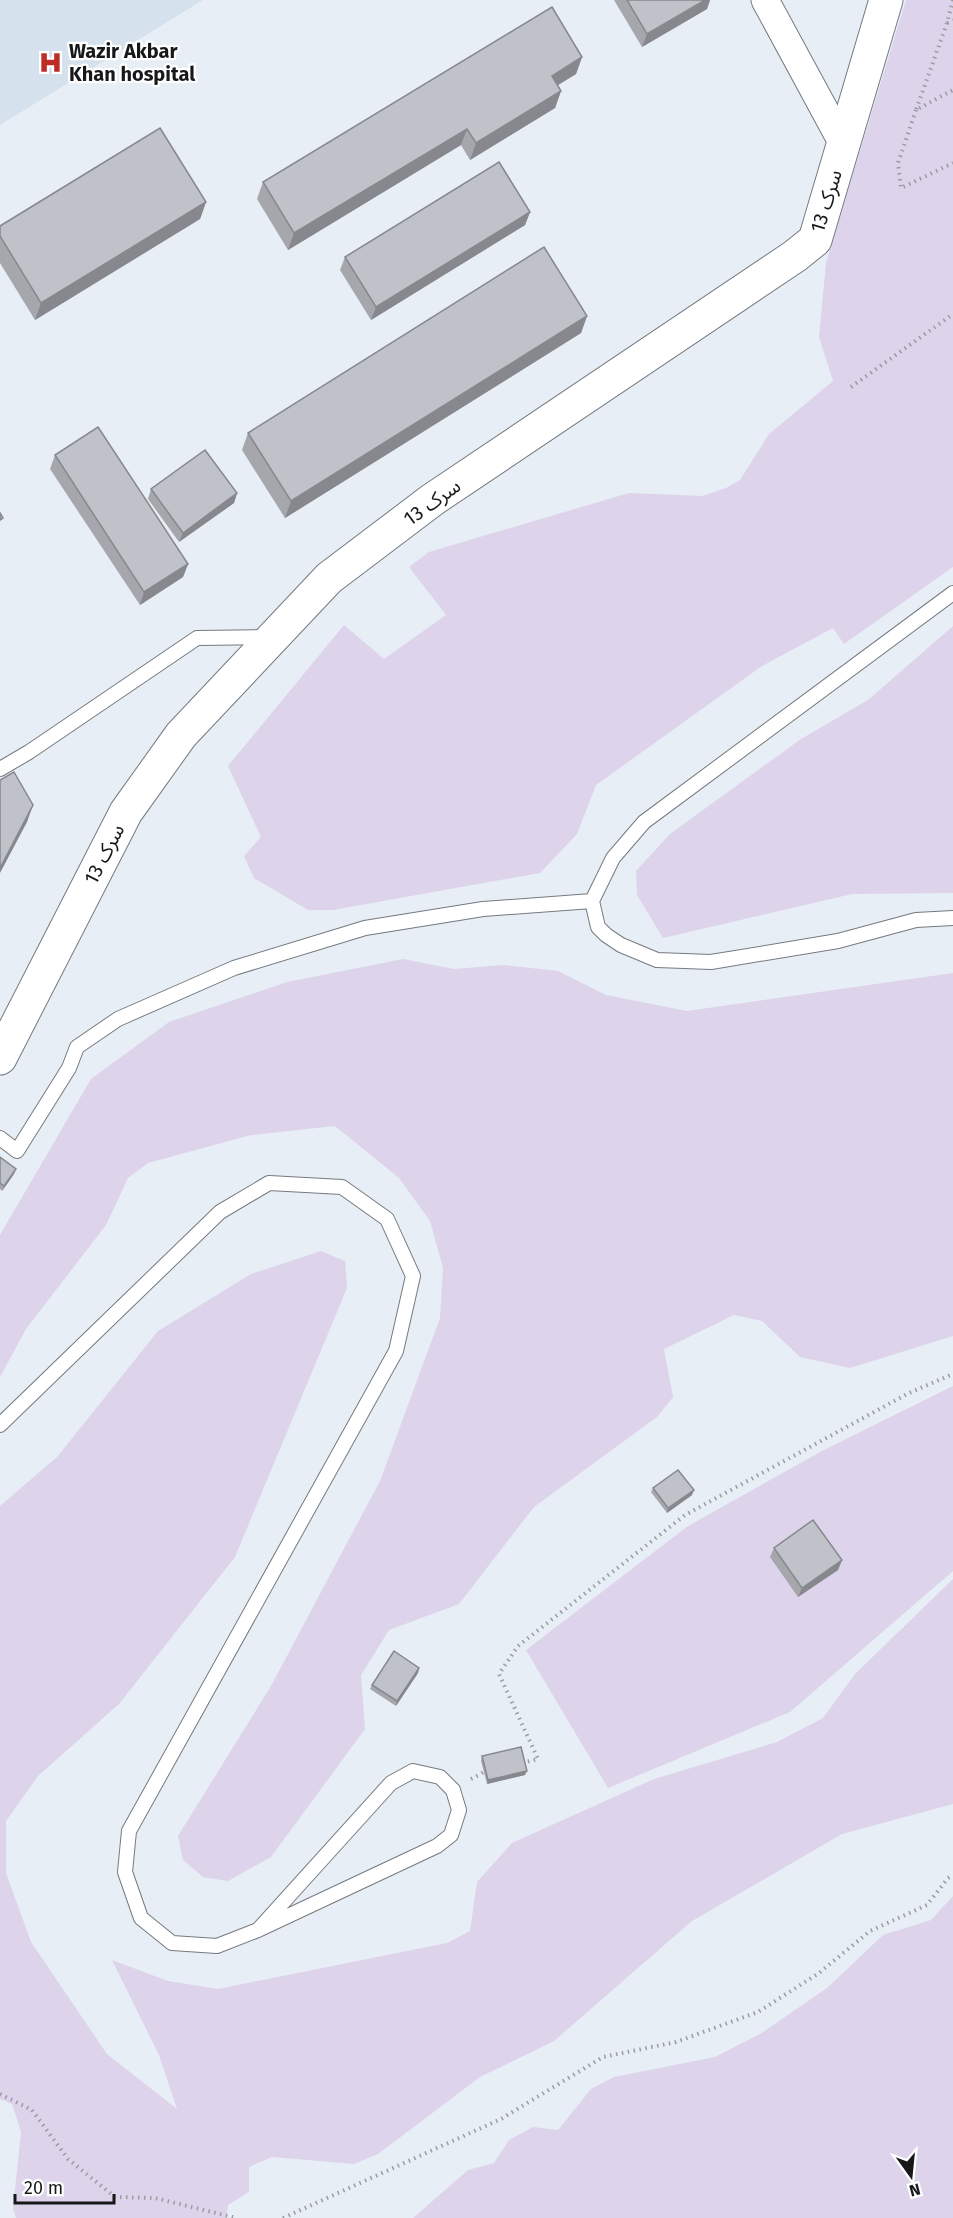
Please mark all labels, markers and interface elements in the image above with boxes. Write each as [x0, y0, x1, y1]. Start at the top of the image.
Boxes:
place label: Wazir Akbar Khan hospital [69, 39, 195, 86]
hospital icon: Wazir Akbar Khan hospital [38, 49, 64, 75]
street label: سرک 13 [805, 167, 847, 235]
street label: سرک 13 [399, 473, 465, 531]
street label: سرک 13 [79, 820, 129, 888]
north arrow [881, 2146, 941, 2206]
scale bar [15, 2167, 114, 2205]
text: 20 m [24, 2177, 63, 2199]
text: N [907, 2179, 922, 2201]

